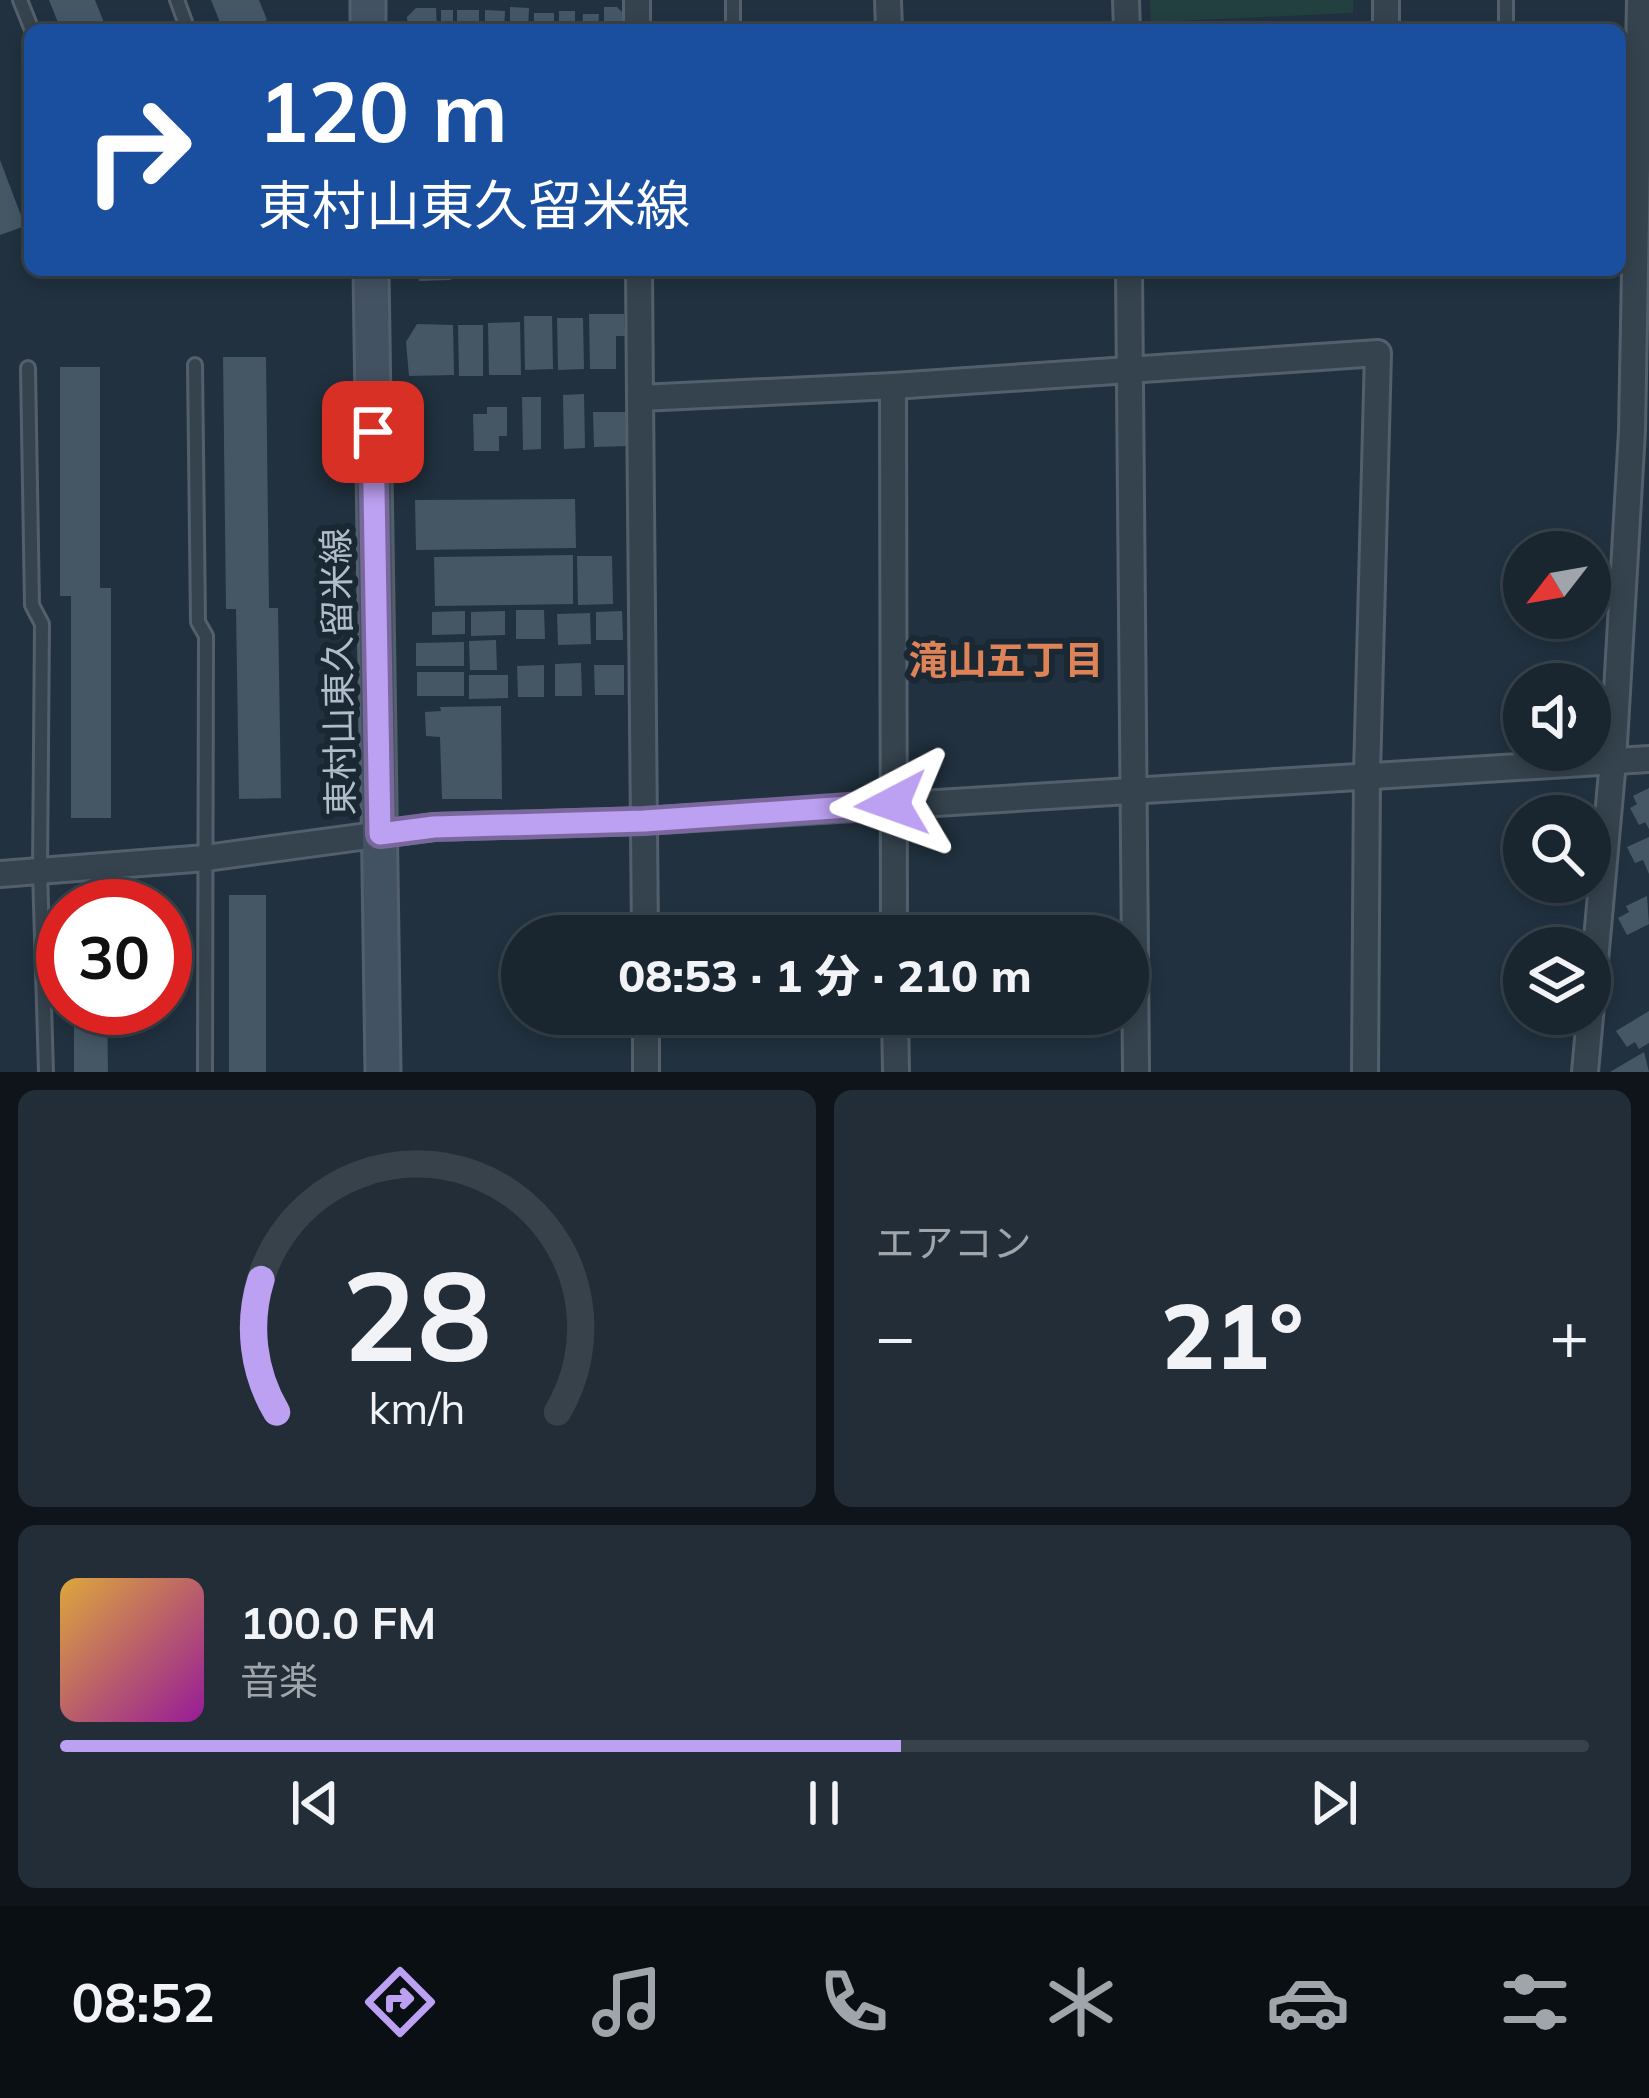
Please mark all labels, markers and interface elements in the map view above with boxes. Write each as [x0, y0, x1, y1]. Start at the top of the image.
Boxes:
text: 120 m [258, 58, 508, 163]
icon: right [60, 72, 216, 228]
text: 東村山東久留米線 [258, 171, 690, 239]
pin [322, 381, 424, 483]
icon: arrive [340, 399, 406, 465]
street label: 東村山東久留米線 [312, 528, 363, 816]
north arrow [1503, 531, 1611, 639]
map controls [1503, 531, 1611, 1035]
district label: 滝山五丁目 [908, 635, 1104, 684]
button: sound [1503, 663, 1611, 771]
position arrow [829, 741, 955, 867]
button: search [1503, 795, 1611, 903]
speed limit sign: 30 [36, 879, 192, 1035]
button: layers [1503, 927, 1611, 1035]
text: 08:53 · 1 分 · 210 m [618, 947, 1032, 1003]
text: エアコン [876, 1218, 1032, 1267]
text: 28 [342, 1236, 492, 1392]
text: 21° [1161, 1279, 1304, 1392]
text: − [876, 1294, 915, 1377]
text: + [1549, 1294, 1589, 1377]
text: km/h [368, 1380, 465, 1434]
text: 100.0 FM [240, 1594, 436, 1650]
text: 音楽 [240, 1656, 318, 1705]
icon: previous [282, 1770, 348, 1836]
icon: pause [791, 1770, 857, 1836]
icon: next [1301, 1770, 1367, 1836]
icon: directions [358, 1960, 442, 2044]
icon: music [585, 1960, 669, 2044]
icon: phone [812, 1960, 896, 2044]
icon: climate [1039, 1960, 1123, 2044]
icon: car [1266, 1960, 1350, 2044]
icon: filters [1493, 1960, 1577, 2044]
text: 08:52 [72, 1968, 215, 2036]

